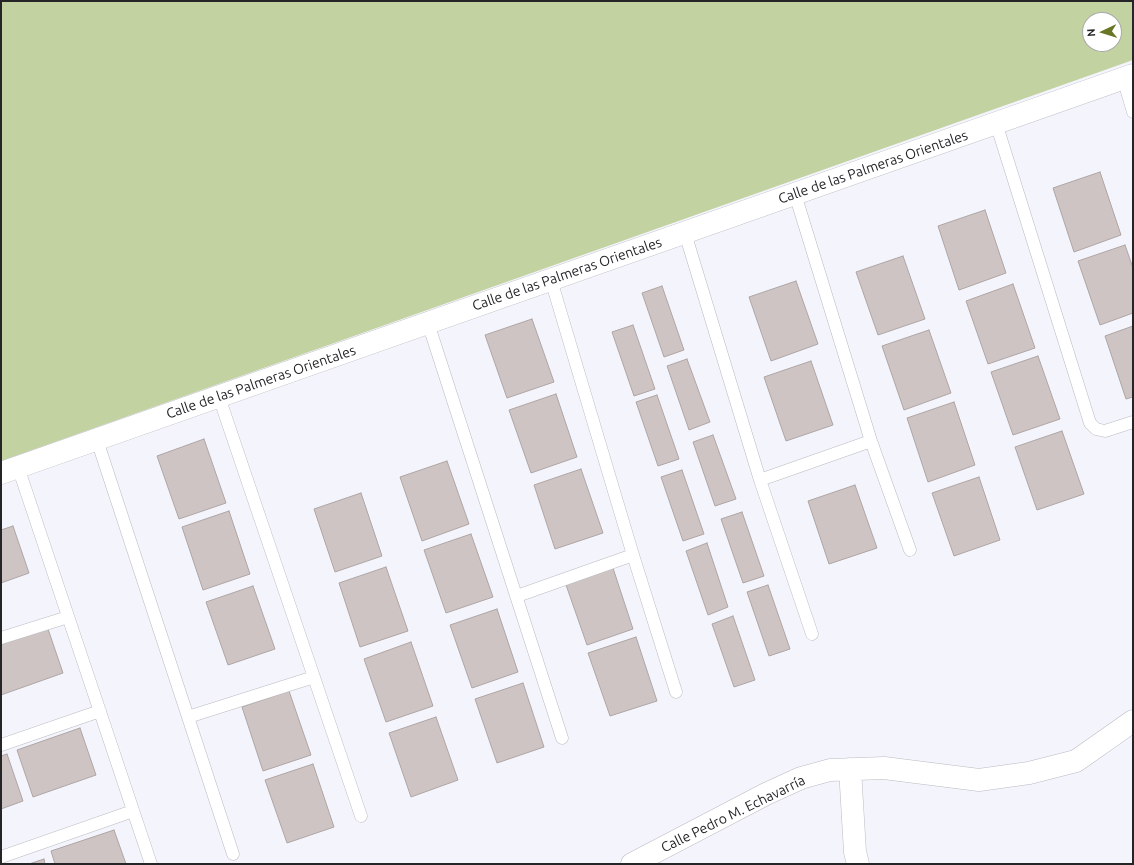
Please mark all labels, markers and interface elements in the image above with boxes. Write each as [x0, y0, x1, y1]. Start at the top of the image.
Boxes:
north arrow [1082, 12, 1122, 52]
text: N [1085, 28, 1097, 37]
street label: Calle de las Palmeras Orientales [776, 127, 970, 207]
street label: Calle de las Palmeras Orientales [470, 234, 664, 314]
street label: Calle de las Palmeras Orientales [164, 342, 358, 422]
street label: Calle Pedro M. Echavarría [658, 772, 808, 856]

